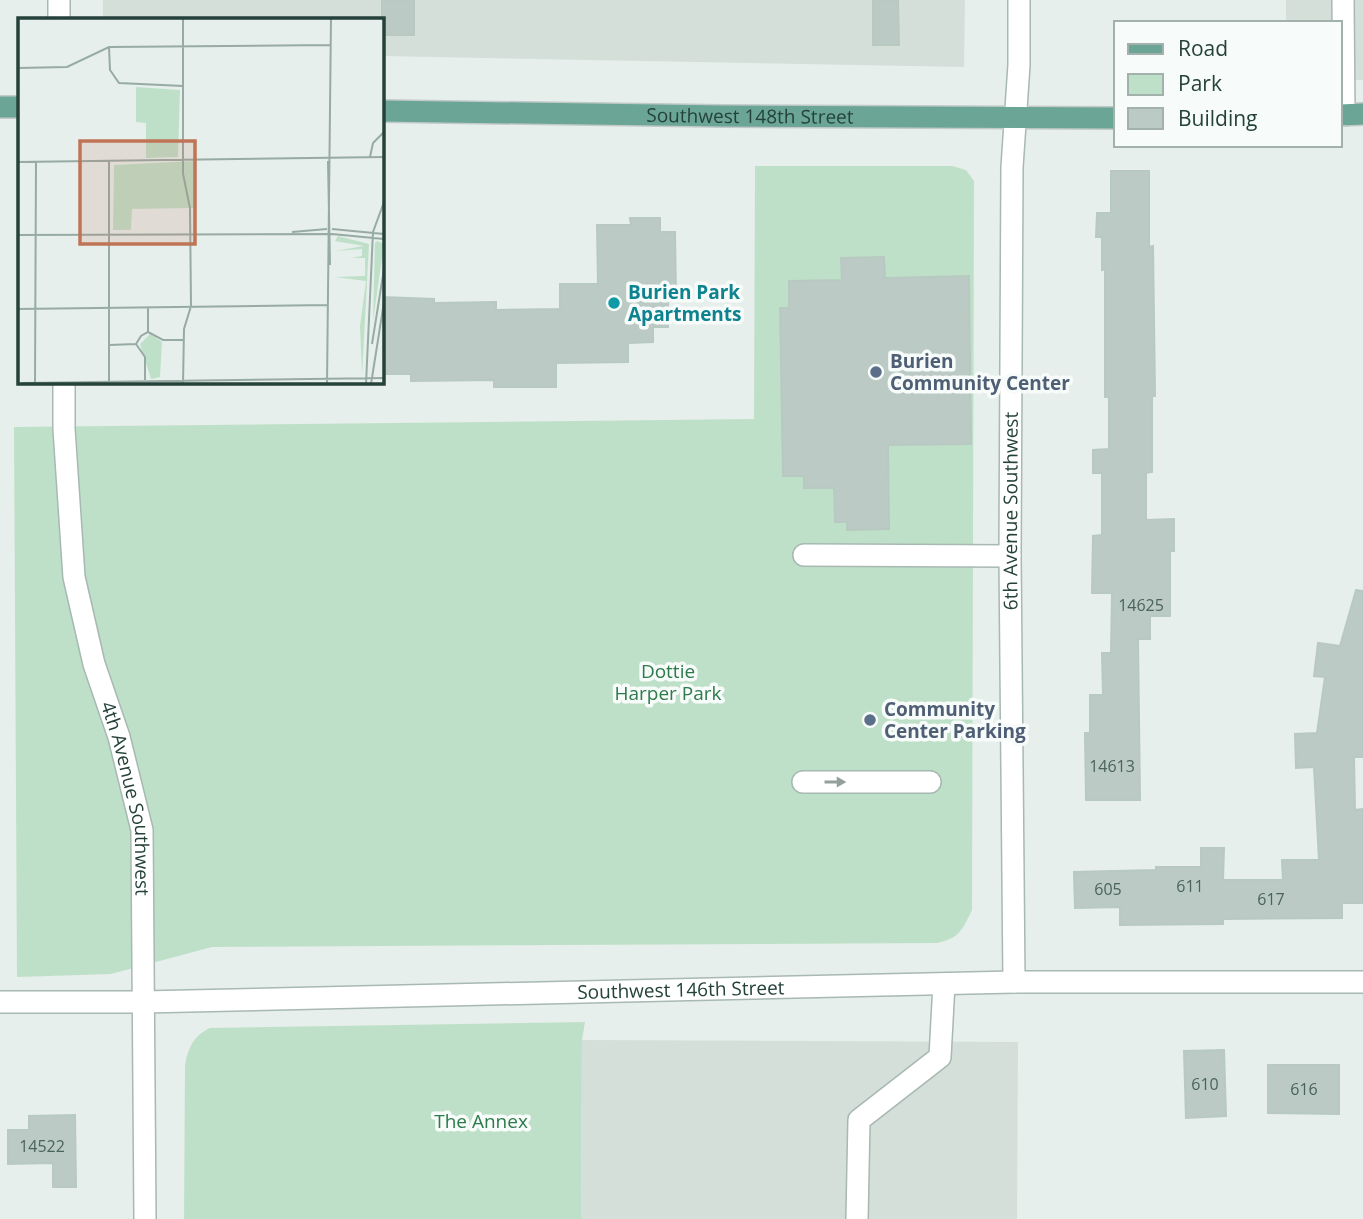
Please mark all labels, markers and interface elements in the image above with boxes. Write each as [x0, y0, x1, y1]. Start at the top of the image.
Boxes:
inset map [18, 18, 383, 383]
legend [1114, 21, 1342, 147]
text: Road [1178, 34, 1228, 62]
text: Park [1178, 69, 1222, 97]
street label: Southwest 148th Street [646, 102, 854, 130]
text: Building [1178, 104, 1257, 132]
place label: Burien Park Apartments [628, 279, 742, 327]
marker: Burien Park Apartments [606, 295, 622, 311]
place label: Burien Community Center [890, 348, 1070, 396]
marker: Burien Community Center [868, 364, 884, 380]
street label: 6th Avenue Southwest [997, 411, 1024, 610]
house number: 14625 [1118, 594, 1164, 616]
park label: Dottie Harper Park [614, 658, 722, 706]
place label: Community Center Parking [884, 696, 1026, 744]
street label: 4th Avenue Southwest [95, 698, 156, 896]
marker: Community Center Parking [862, 712, 878, 728]
house number: 14613 [1089, 755, 1135, 777]
one-way arrow [824, 776, 846, 788]
house number: 611 [1176, 875, 1204, 897]
house number: 605 [1094, 878, 1122, 900]
house number: 617 [1257, 888, 1285, 910]
street label: Southwest 146th Street [577, 974, 785, 1005]
house number: 610 [1191, 1073, 1219, 1095]
house number: 616 [1290, 1078, 1318, 1100]
park label: The Annex [434, 1108, 528, 1134]
house number: 14522 [19, 1135, 65, 1157]

